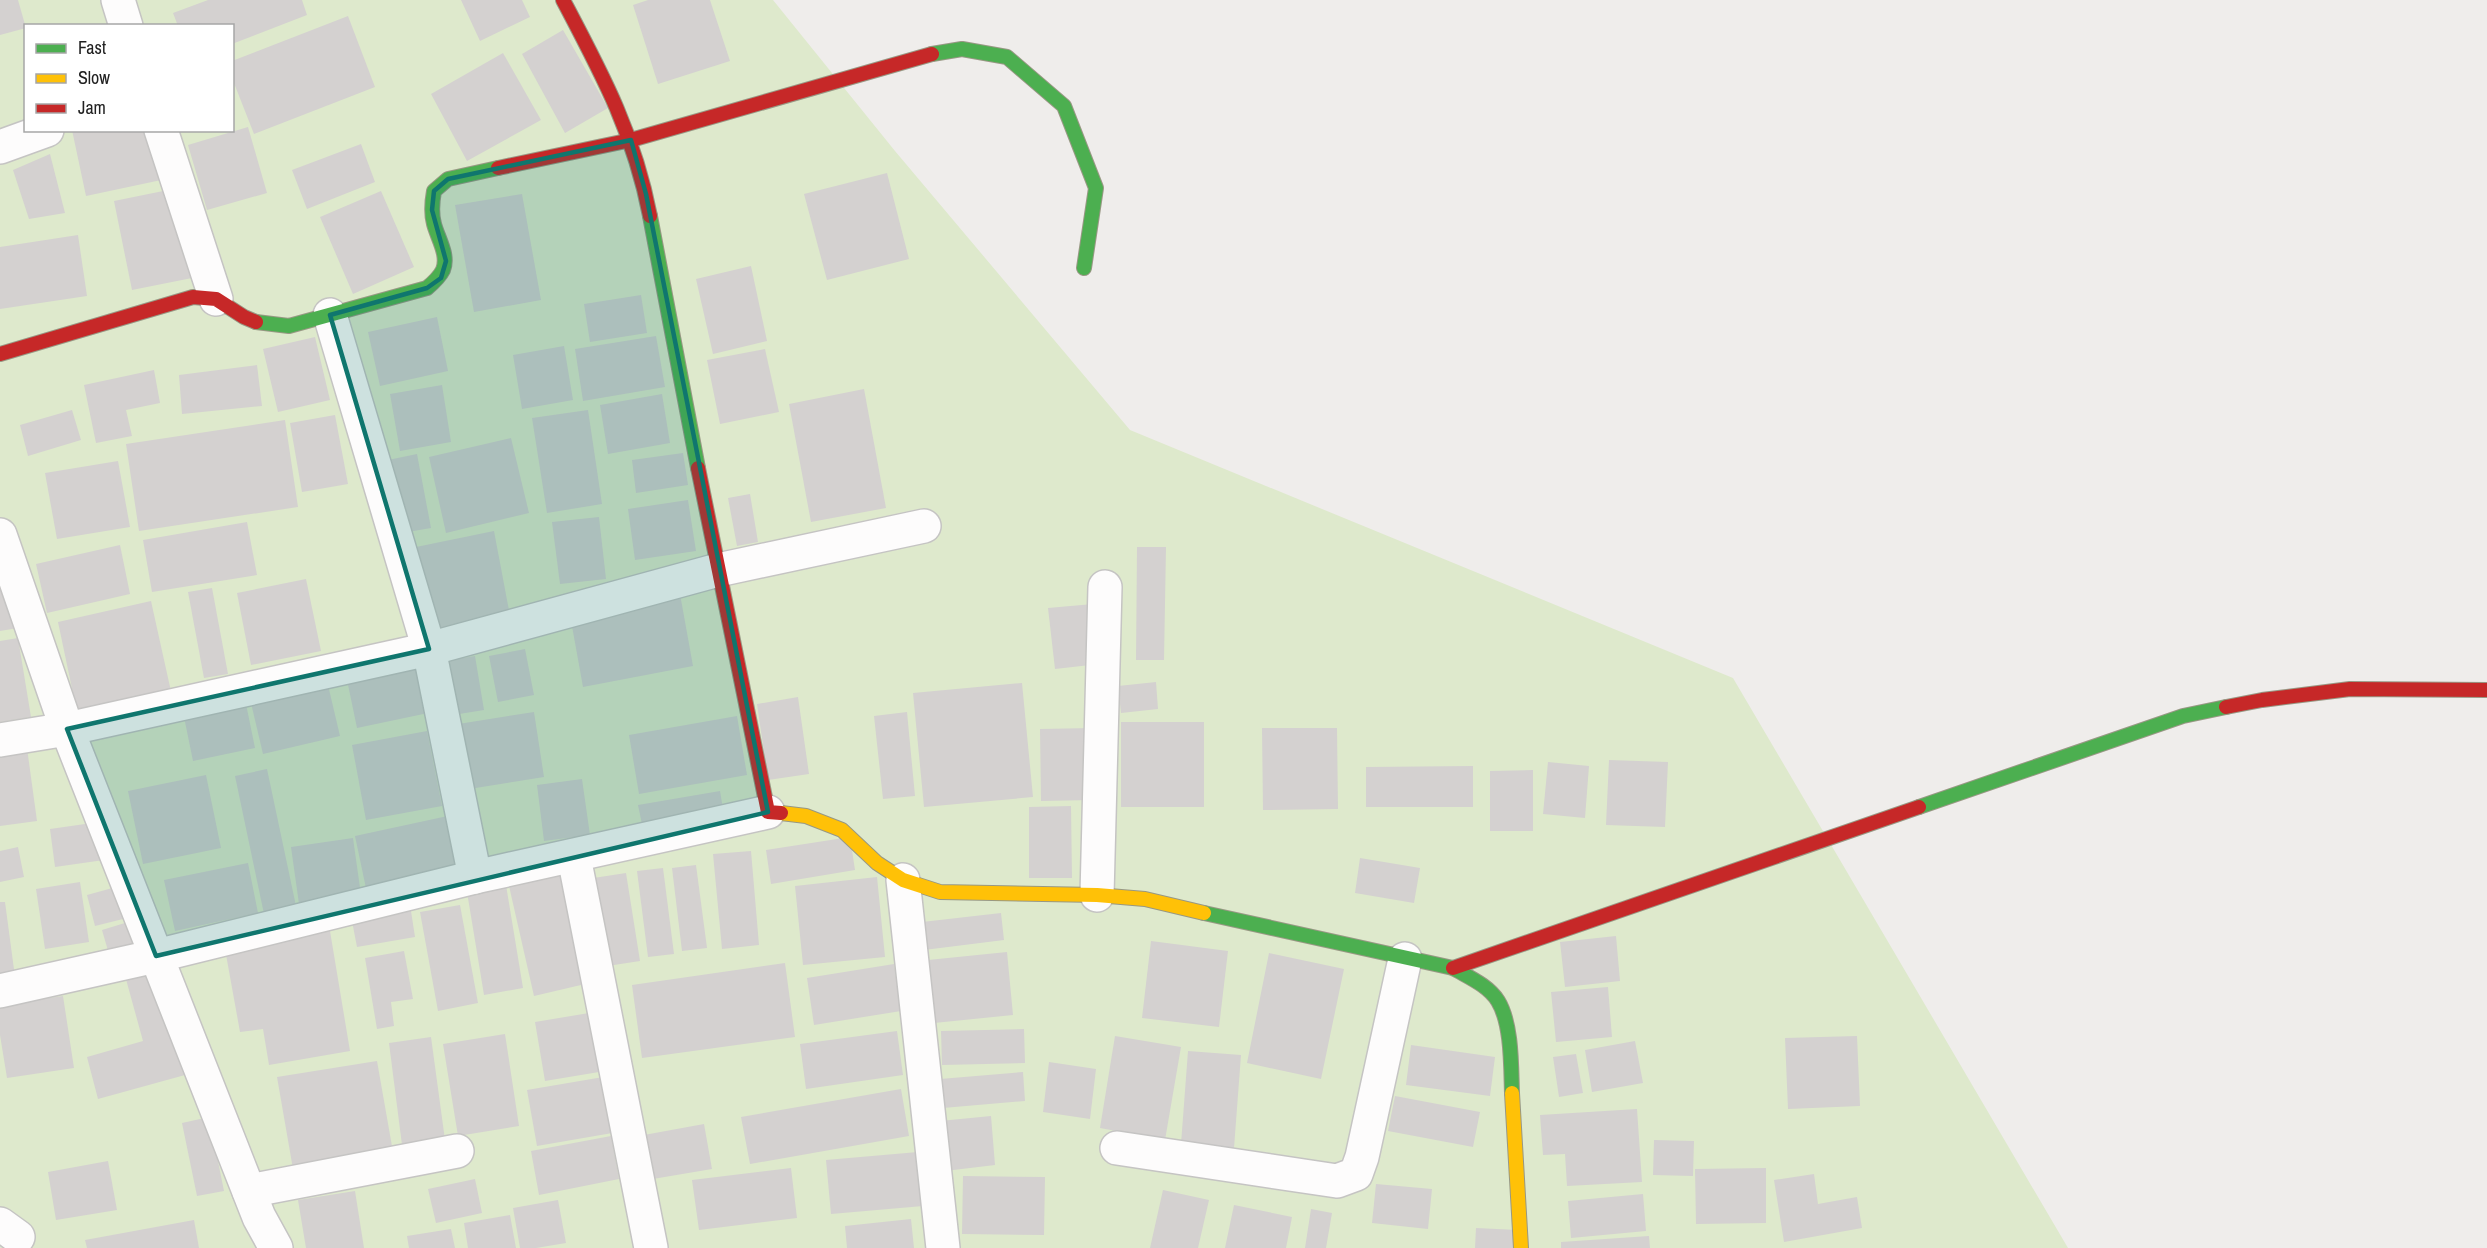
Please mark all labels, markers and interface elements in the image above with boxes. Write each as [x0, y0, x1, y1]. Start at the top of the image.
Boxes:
legend [24, 24, 234, 132]
text: Fast [78, 35, 106, 60]
text: Slow [78, 65, 110, 90]
text: Jam [78, 95, 106, 120]

